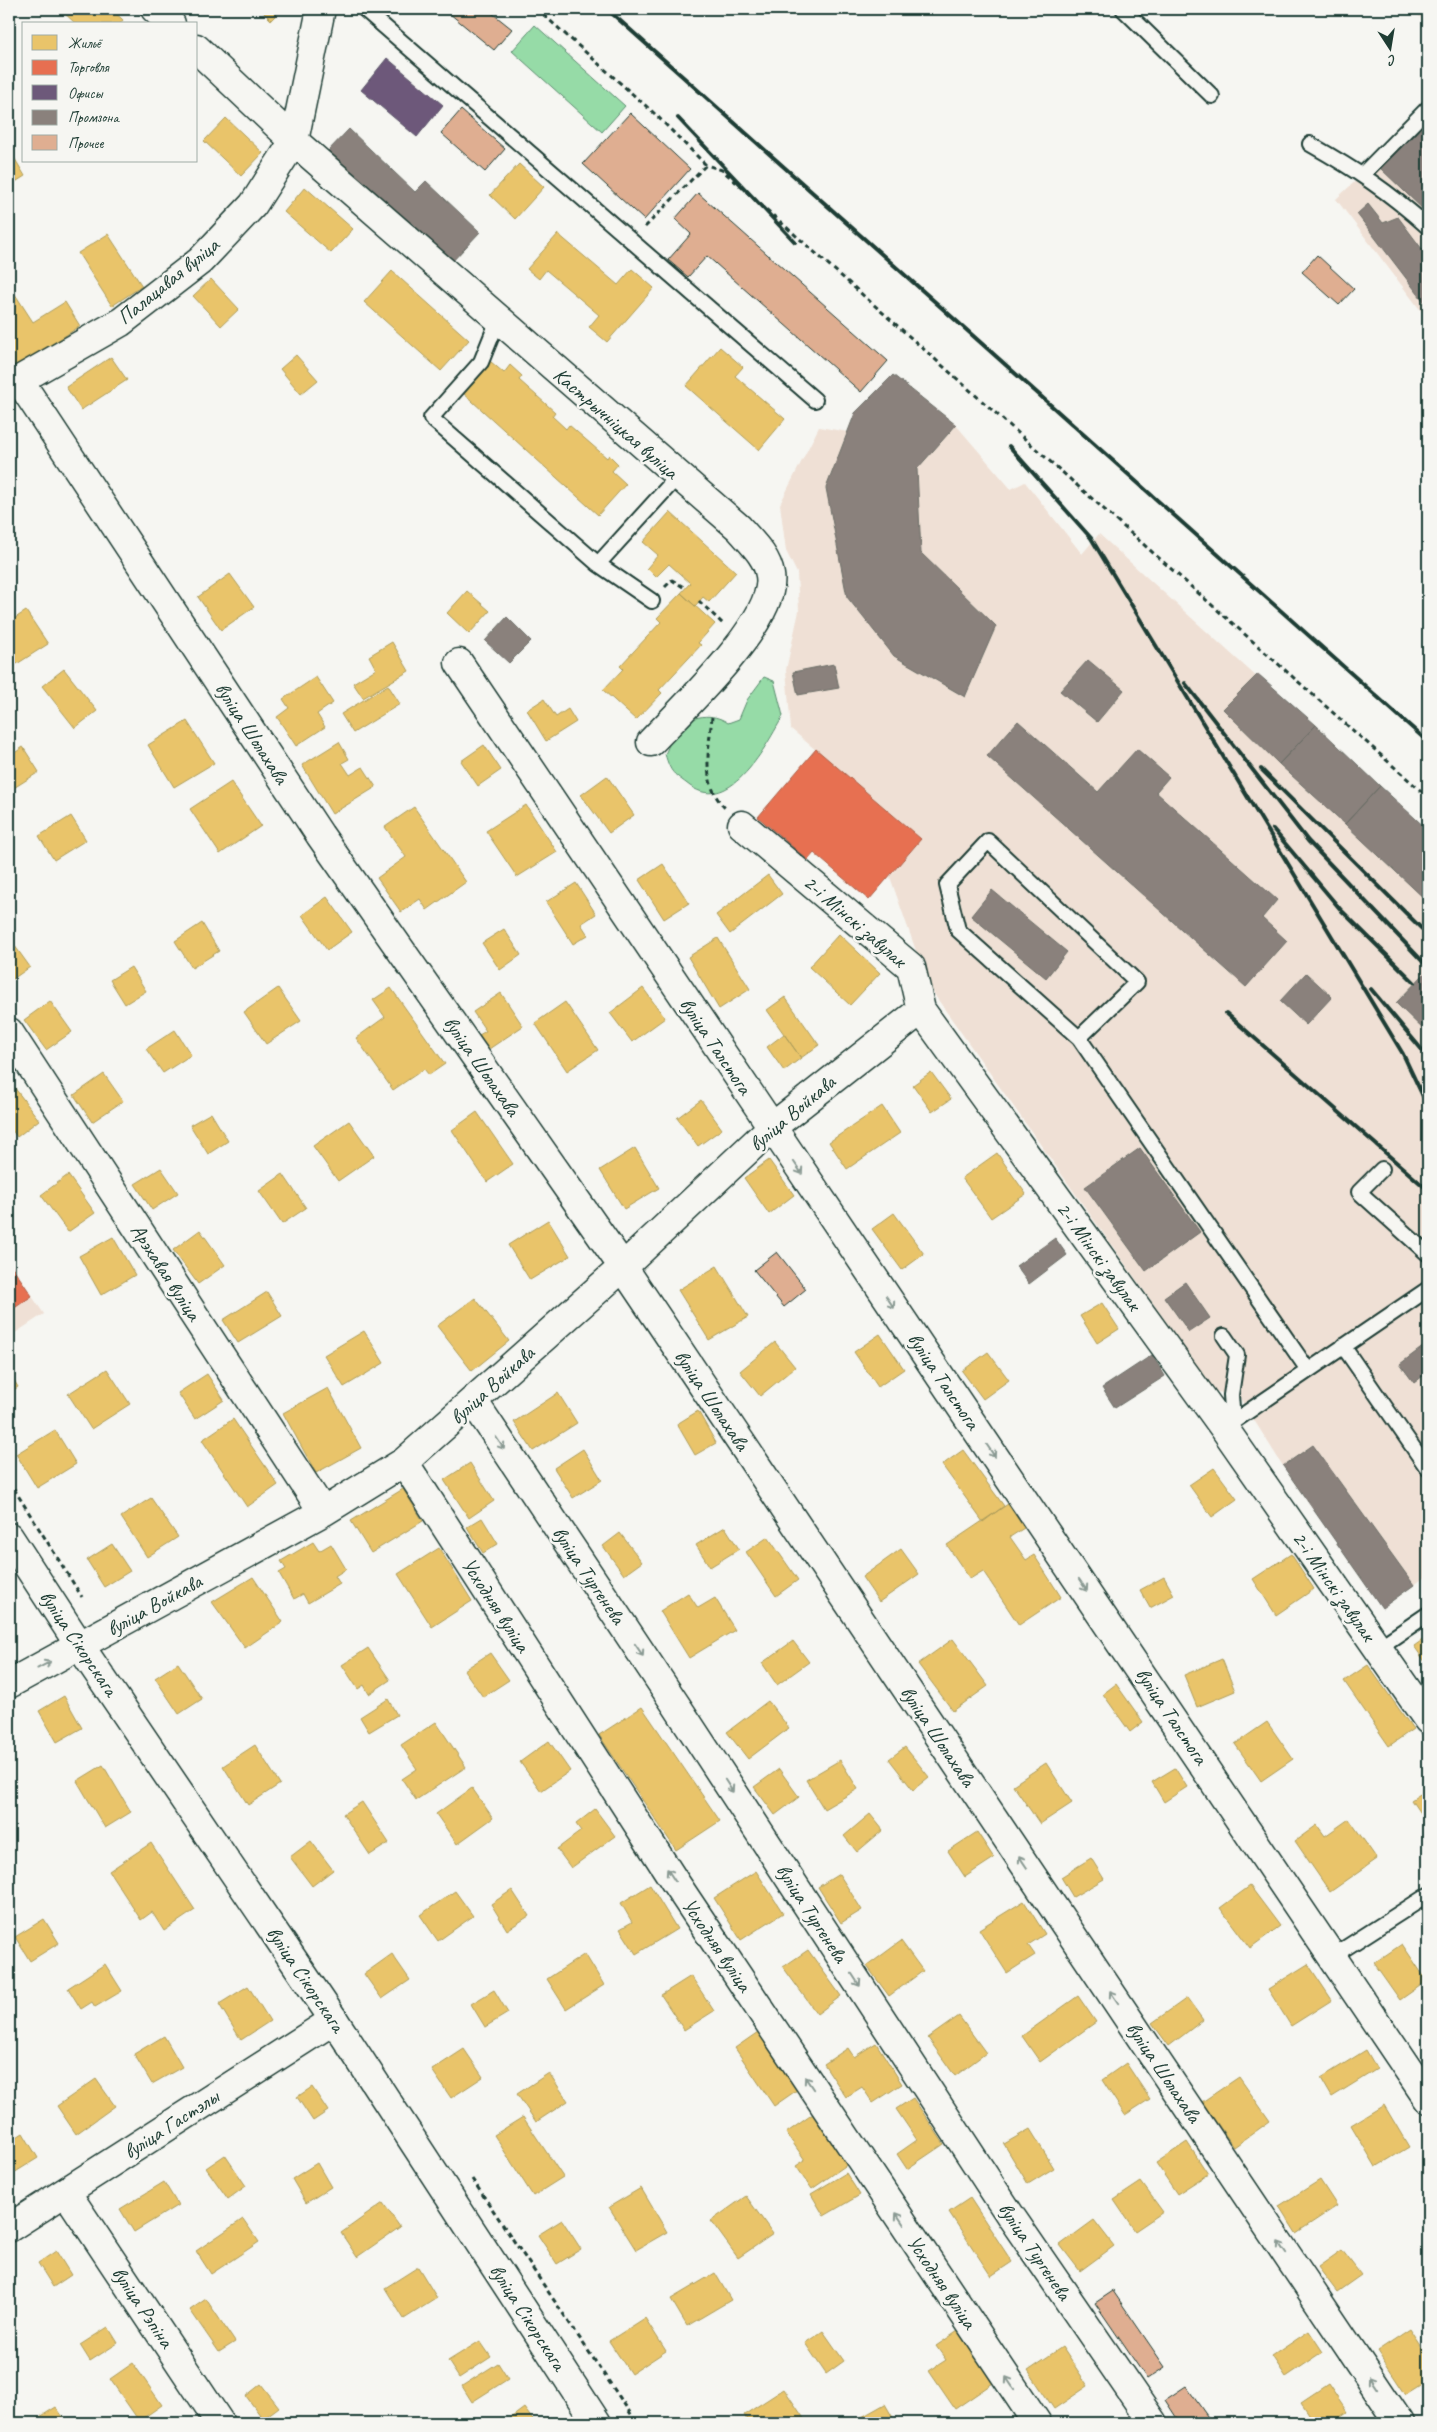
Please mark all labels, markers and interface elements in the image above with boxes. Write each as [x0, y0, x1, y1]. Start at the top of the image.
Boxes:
legend [22, 22, 198, 162]
north arrow [1364, 22, 1414, 72]
text: Жильё [68, 34, 103, 53]
text: С [1385, 51, 1398, 70]
text: Торговля [68, 58, 111, 77]
text: Офисы [68, 84, 103, 103]
text: Промзона [68, 108, 120, 127]
text: Прочее [68, 134, 104, 153]
street label: Палацавая вуліца [112, 231, 226, 330]
street label: Кастрычніцкая вуліца [548, 362, 685, 486]
street label: вуліца Шолахава [209, 677, 295, 790]
street label: 2-і Мінскі завулак [797, 869, 914, 975]
street label: вуліца Талстога [674, 992, 759, 1101]
street label: вуліца Шолахава [438, 1011, 527, 1122]
street label: вуліца Войкава [743, 1068, 842, 1157]
one-way arrow [793, 1161, 803, 1175]
street label: 2-і Мінскі завулак [1050, 1196, 1149, 1318]
street label: Арэхавая вуліца [125, 1218, 208, 1327]
one-way arrow [885, 1295, 895, 1309]
street label: вуліца Талстога [902, 1327, 987, 1436]
street label: вуліца Войкава [444, 1339, 541, 1430]
street label: вуліца Шолахава [669, 1344, 756, 1457]
one-way arrow [495, 1436, 505, 1450]
one-way arrow [986, 1443, 996, 1457]
street label: вуліца Тургенева [547, 1521, 632, 1630]
street label: 2-і Мінскі завулак [1286, 1526, 1383, 1649]
street label: Усходняя вуліца [456, 1553, 537, 1659]
street label: вуліца Войкава [102, 1567, 208, 1642]
one-way arrow [1078, 1578, 1088, 1592]
street label: вуліца Сікорскага [34, 1585, 125, 1703]
one-way arrow [634, 1643, 644, 1657]
one-way arrow [36, 1660, 51, 1669]
street label: вуліца Талстога [1130, 1662, 1215, 1771]
street label: вуліца Шолахава [895, 1680, 982, 1793]
one-way arrow [724, 1779, 734, 1793]
one-way arrow [1018, 1855, 1028, 1869]
street label: вуліца Тургенева [770, 1859, 854, 1969]
one-way arrow [666, 1869, 676, 1883]
street label: Усходняя вуліца [676, 1893, 759, 1998]
street label: вуліца Сікорскага [261, 1921, 352, 2039]
one-way arrow [851, 1973, 861, 1987]
one-way arrow [1108, 1990, 1119, 2004]
street label: вуліца Шолахава [1121, 2016, 1208, 2129]
one-way arrow [804, 2077, 814, 2091]
street label: вуліца Гастэлы [118, 2082, 225, 2164]
street label: вуліца Тургенева [993, 2197, 1078, 2306]
one-way arrow [895, 2212, 905, 2226]
street label: Усходняя вуліца [901, 2230, 984, 2335]
one-way arrow [1277, 2241, 1288, 2255]
street label: вуліца Сікорскага [484, 2259, 573, 2377]
street label: вуліца Рэпіна [106, 2261, 181, 2354]
one-way arrow [1004, 2376, 1015, 2390]
one-way arrow [1368, 2376, 1378, 2390]

